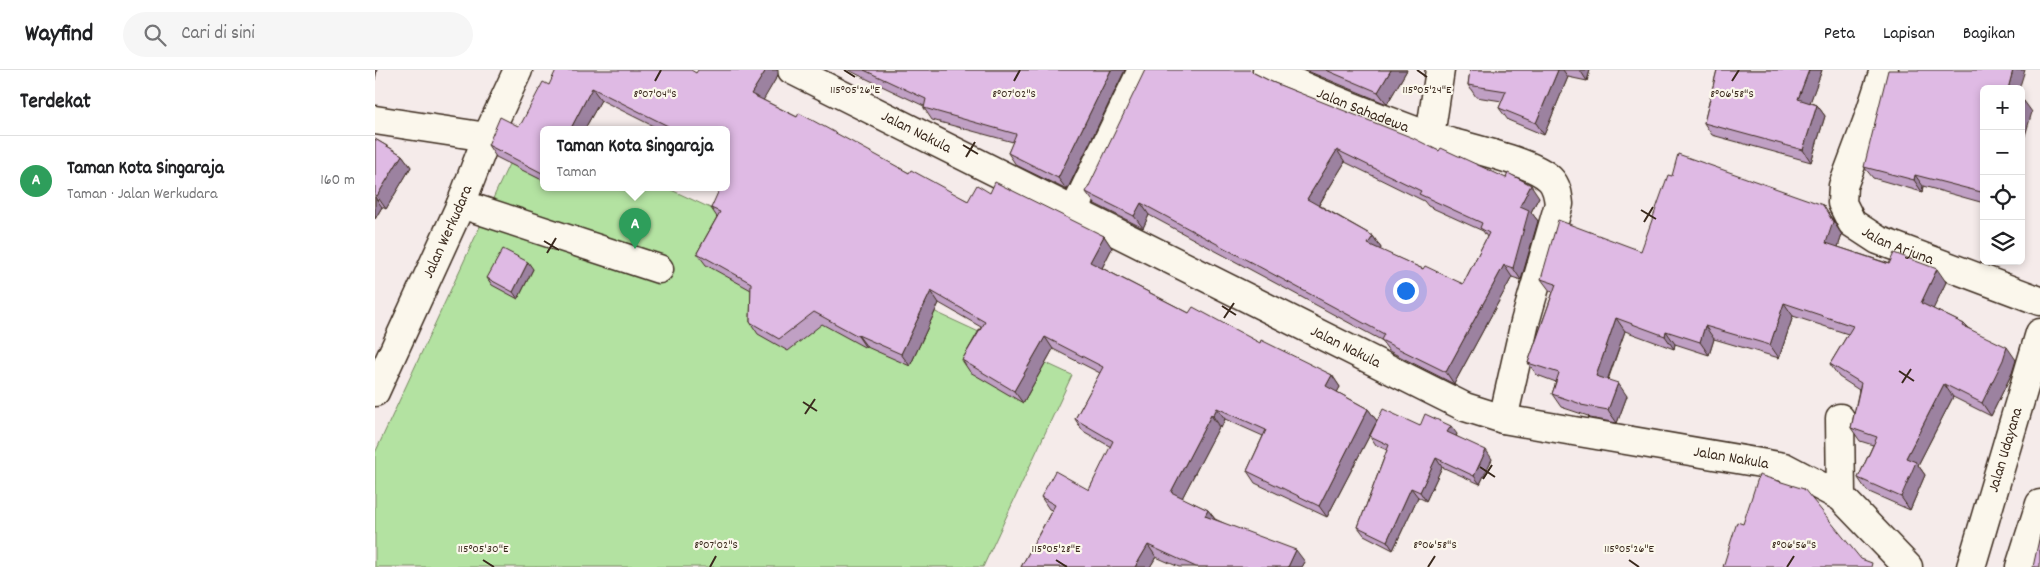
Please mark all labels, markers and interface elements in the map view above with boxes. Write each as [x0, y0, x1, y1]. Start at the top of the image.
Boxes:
search box [123, 12, 473, 57]
text: Wayfind [25, 18, 93, 52]
icon: search [141, 21, 169, 49]
text: Cari di sini [181, 21, 255, 48]
text: Peta [1824, 22, 1855, 47]
text: Lapisan [1883, 22, 1935, 47]
text: Bagikan [1963, 22, 2015, 47]
text: 115°05'26"E [830, 82, 881, 99]
street label: Jalan Sahadewa [1313, 82, 1413, 139]
text: 115°05'24"E [1402, 82, 1452, 99]
map controls [1980, 85, 2025, 265]
button: + [1980, 85, 2025, 130]
text: 8°07'04"S [633, 86, 677, 103]
text: 8°07'02"S [992, 86, 1036, 103]
text: 8°06'58"S [1710, 86, 1754, 103]
text: Terdekat [20, 88, 91, 118]
street label: Jalan Nakula [877, 105, 956, 160]
popup [540, 126, 730, 191]
button: − [1980, 130, 2025, 175]
text: Taman Kota Singaraja [557, 134, 713, 161]
text: Taman Kota Singaraja [67, 156, 224, 183]
text: Taman [557, 161, 596, 184]
text: A [32, 169, 40, 192]
text: 160 m [320, 169, 355, 192]
button: locate [1980, 175, 2025, 220]
street label: Jalan Werkudara [417, 181, 479, 282]
text: Taman · Jalan Werkudara [67, 183, 218, 206]
pin: A [619, 208, 651, 249]
button: layers [1980, 220, 2025, 265]
street label: Jalan Arjuna [1857, 221, 1937, 272]
your location [1393, 278, 1419, 304]
street label: Jalan Nakula [1306, 320, 1385, 375]
street label: Jalan Udayana [1982, 404, 2029, 495]
street label: Jalan Nakula [1692, 440, 1771, 476]
text: 8°07'02"S [694, 537, 738, 554]
text: 8°06'58"S [1413, 537, 1457, 554]
text: 8°06'56"S [1772, 537, 1816, 554]
text: 115°05'30"E [458, 541, 509, 558]
text: 115°05'28"E [1032, 541, 1081, 558]
text: 115°05'26"E [1604, 541, 1655, 558]

